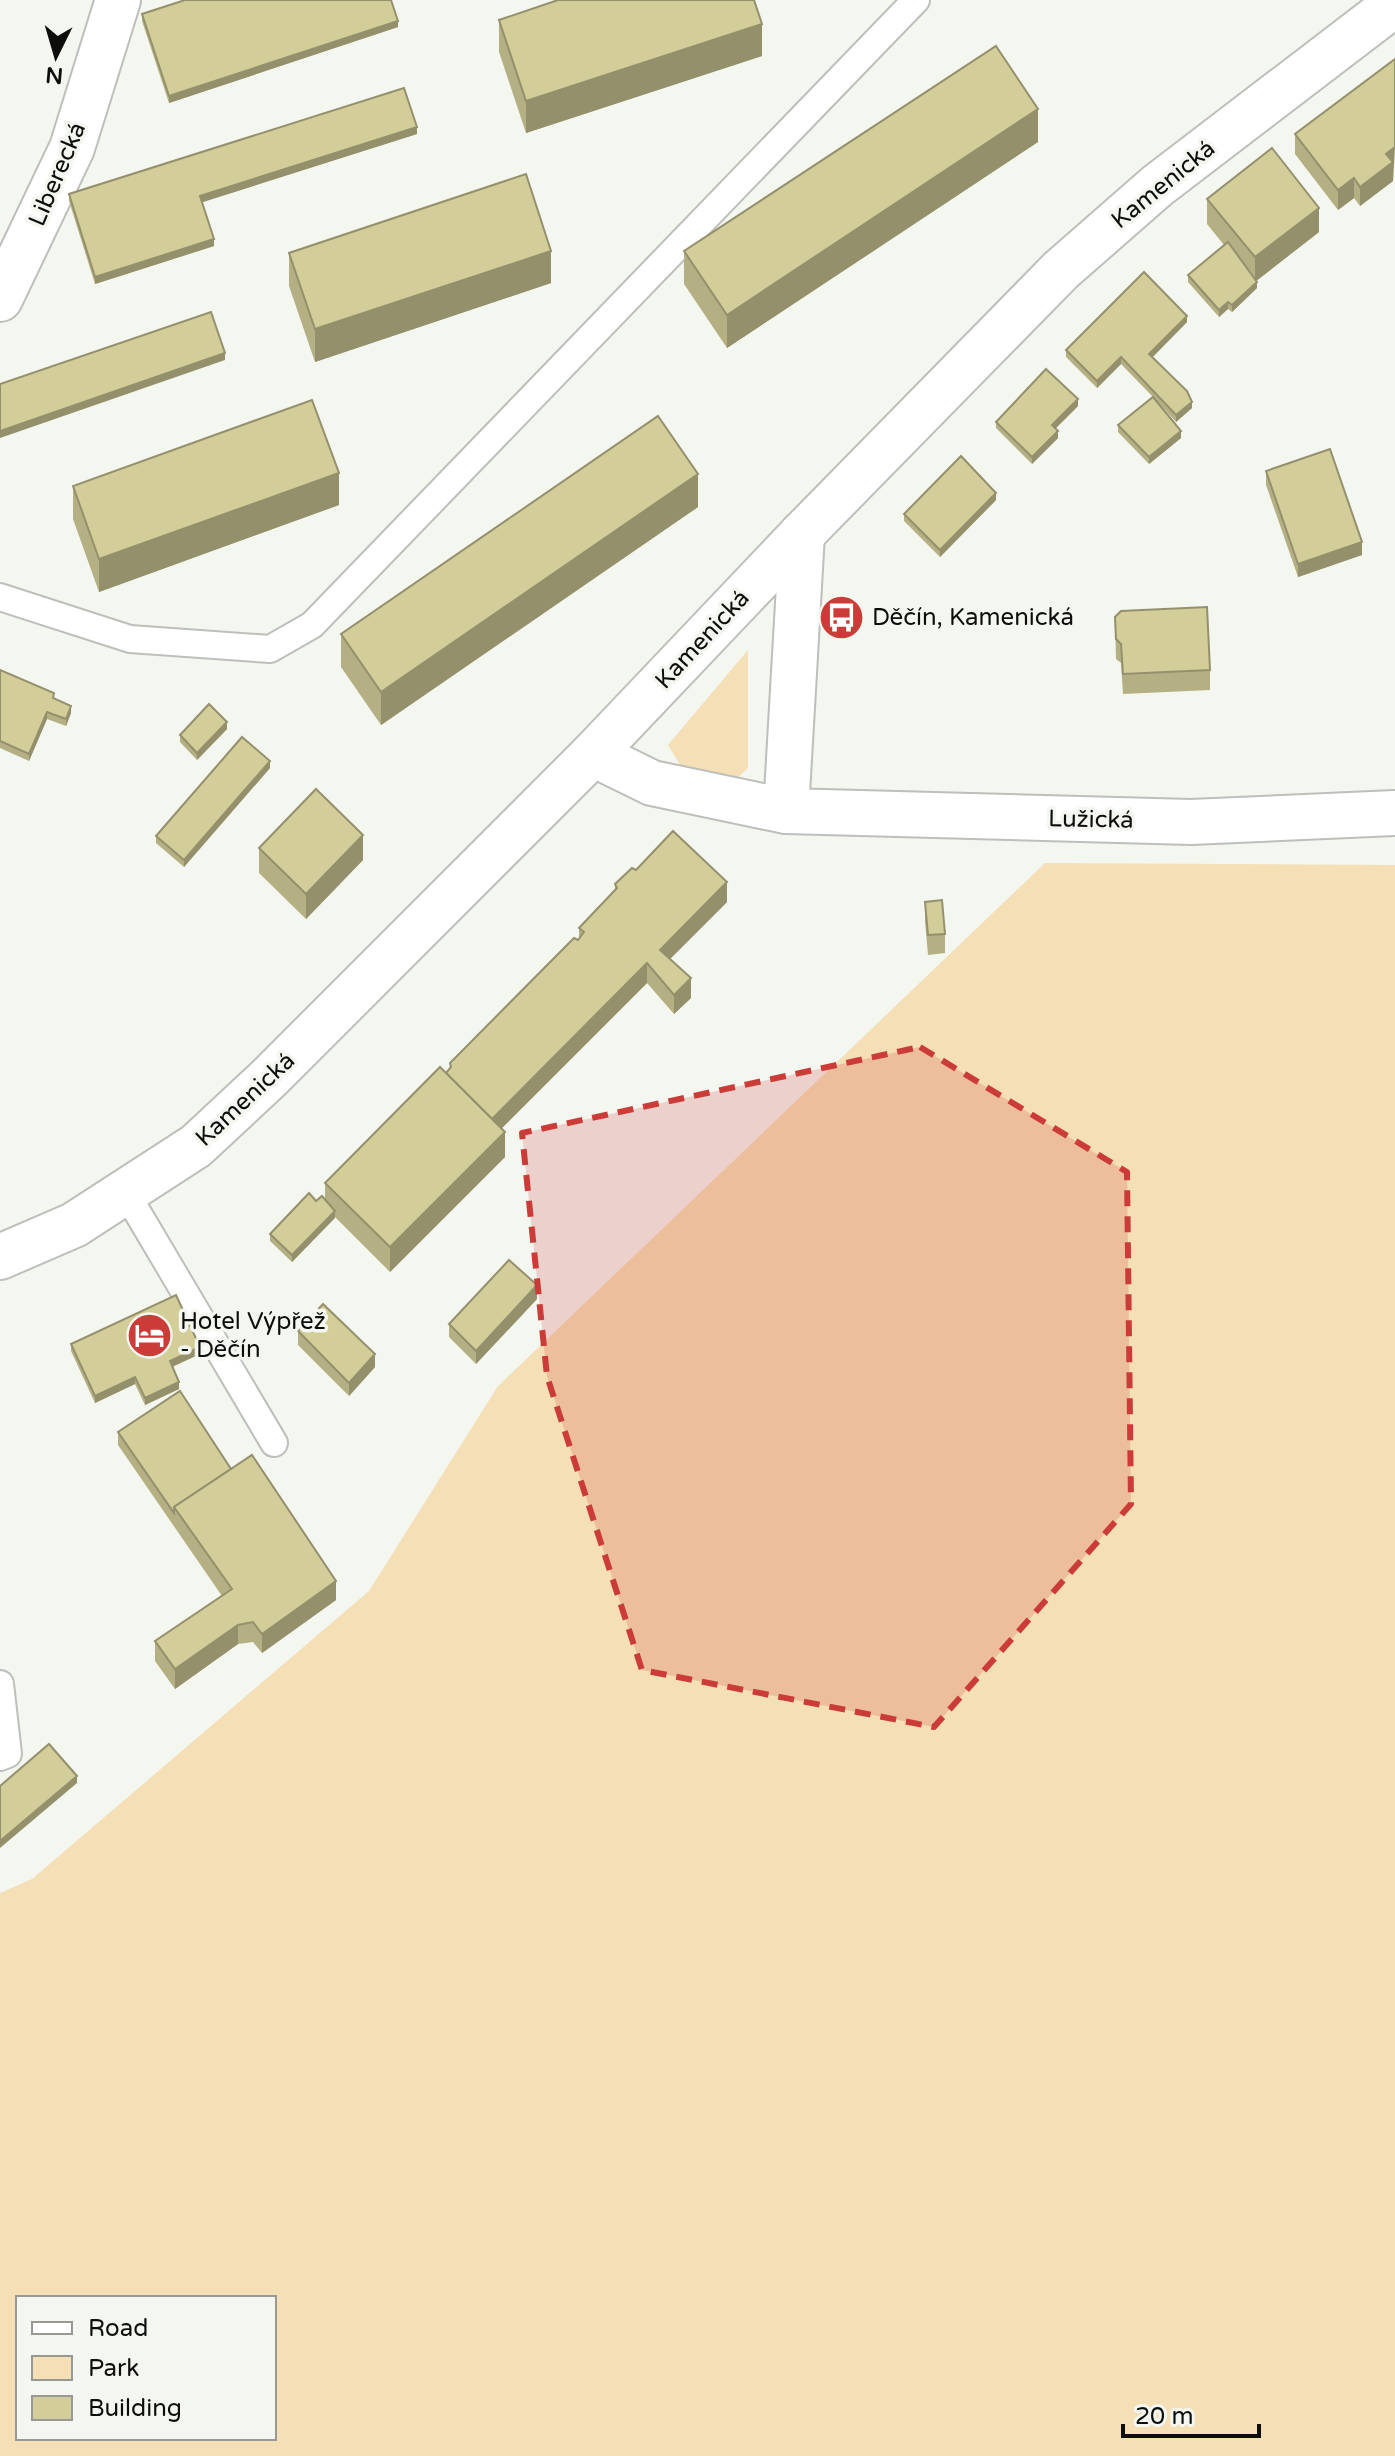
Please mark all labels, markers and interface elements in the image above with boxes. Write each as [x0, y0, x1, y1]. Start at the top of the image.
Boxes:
north arrow [16, 16, 96, 96]
text: N [44, 61, 64, 89]
street label: Liberecká [23, 118, 92, 231]
street label: Kamenická [1106, 134, 1221, 235]
street label: Kamenická [649, 584, 756, 695]
bus stop icon: Děčín, Kamenická [817, 593, 865, 641]
place label: Děčín, Kamenická [872, 603, 1074, 632]
street label: Lužická [1048, 804, 1134, 835]
street label: Kamenická [190, 1046, 301, 1153]
place label: Hotel Výpřež - Děčín [180, 1307, 326, 1364]
hotel icon: Hotel Výpřež - Děčín [125, 1311, 173, 1359]
legend [16, 2296, 276, 2440]
text: Road [88, 2314, 148, 2343]
text: Park [88, 2354, 139, 2383]
scale bar [1123, 2388, 1259, 2438]
text: Building [88, 2394, 182, 2423]
text: 20 m [1135, 2402, 1193, 2431]

